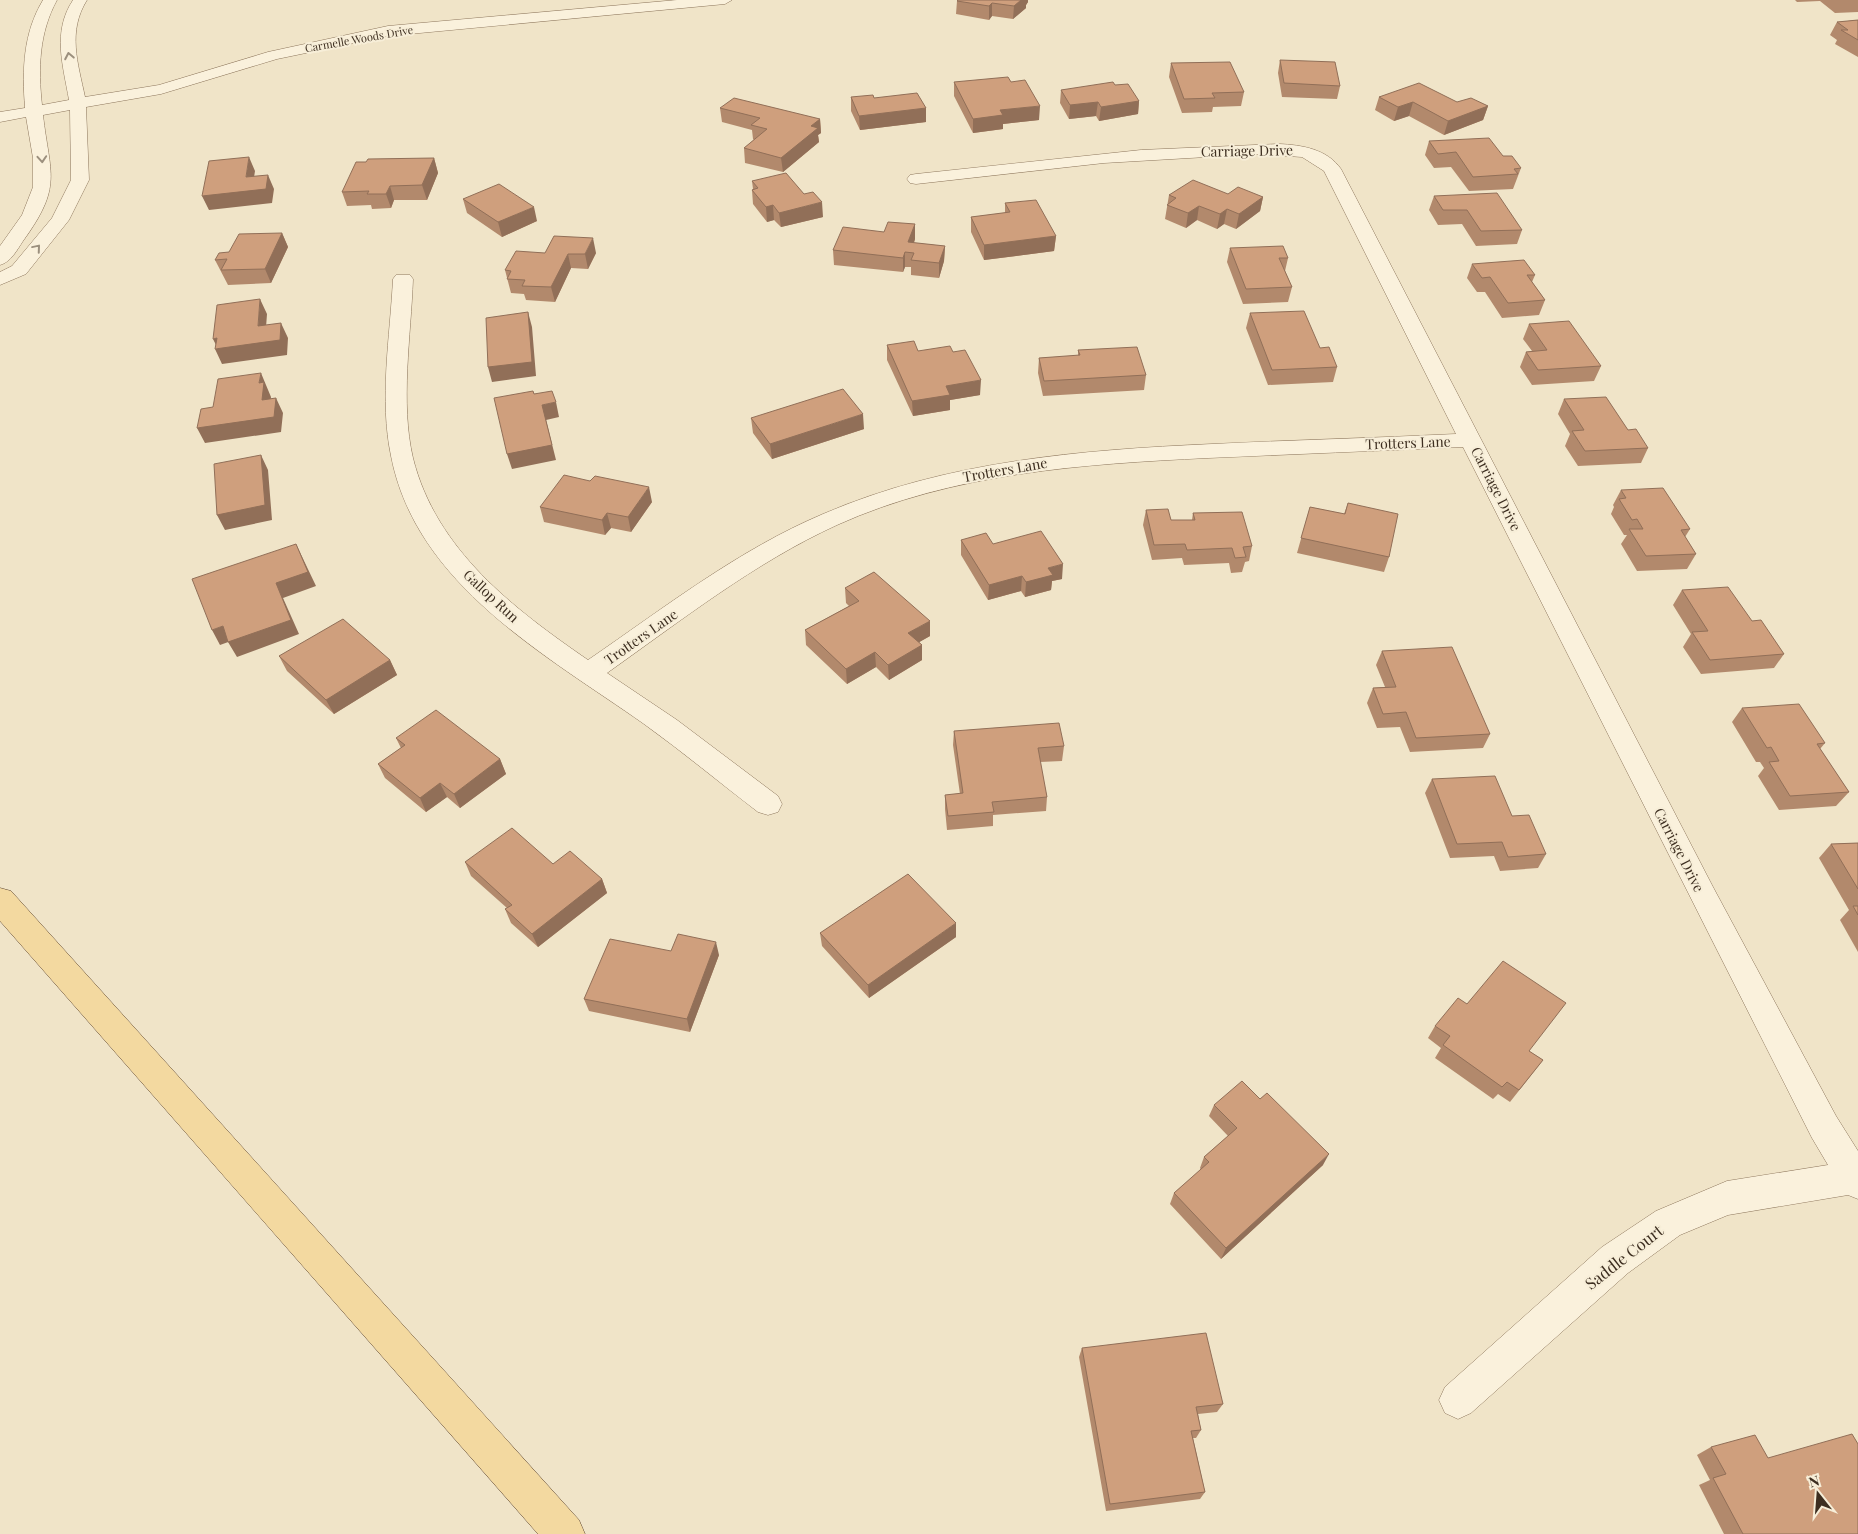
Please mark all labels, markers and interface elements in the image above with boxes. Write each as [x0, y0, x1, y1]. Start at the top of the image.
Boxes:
street label: Carmelle Woods Drive [304, 22, 415, 55]
one-way arrow [64, 51, 75, 60]
street label: Carriage Drive [1201, 140, 1293, 161]
one-way arrow [37, 155, 48, 163]
one-way arrow [31, 245, 40, 254]
street label: Trotters Lane [1365, 432, 1451, 453]
street label: Carriage Drive [1467, 443, 1526, 534]
street label: Trotters Lane [961, 453, 1049, 486]
street label: Gallop Run [459, 565, 524, 627]
street label: Trotters Lane [600, 604, 681, 669]
street label: Carriage Drive [1650, 804, 1709, 895]
street label: Saddle Court [1580, 1219, 1667, 1294]
north arrow [1793, 1469, 1843, 1519]
text: N [1806, 1471, 1822, 1492]

